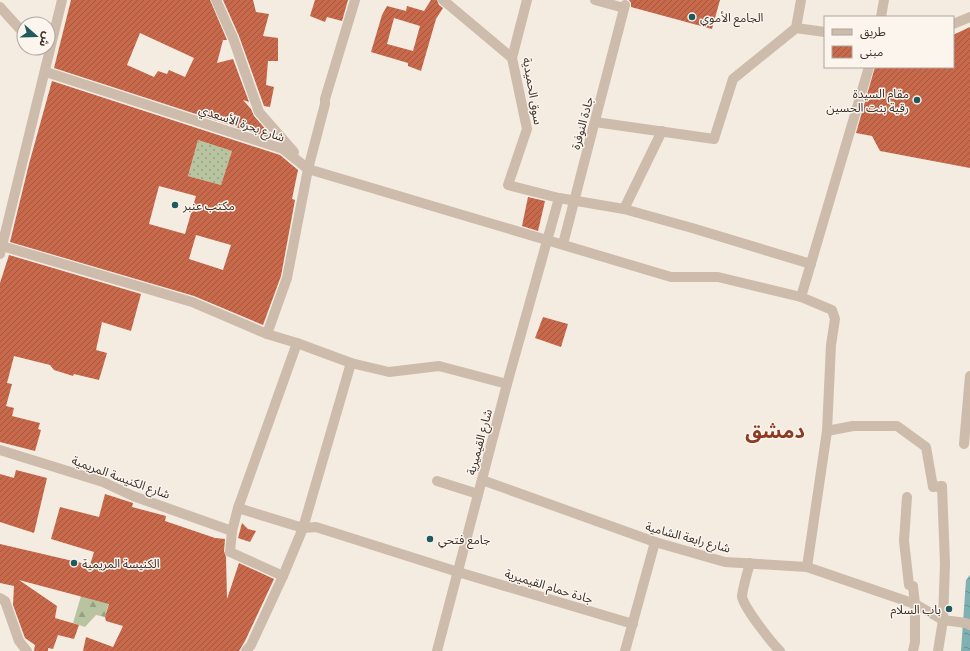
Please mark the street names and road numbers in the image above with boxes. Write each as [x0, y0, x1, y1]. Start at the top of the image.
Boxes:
street label: سوق الحميدية [520, 56, 546, 126]
street label: جادة النوفرة [568, 95, 596, 151]
street label: شارع بحرة الأسعدي [196, 101, 287, 147]
street label: شارع القيميرية [463, 407, 497, 477]
street label: شارع الكنيسة المريمية [69, 452, 172, 504]
street label: شارع رابعة الشامية [643, 518, 732, 557]
street label: جادة حمام القيميرية [502, 565, 595, 608]

